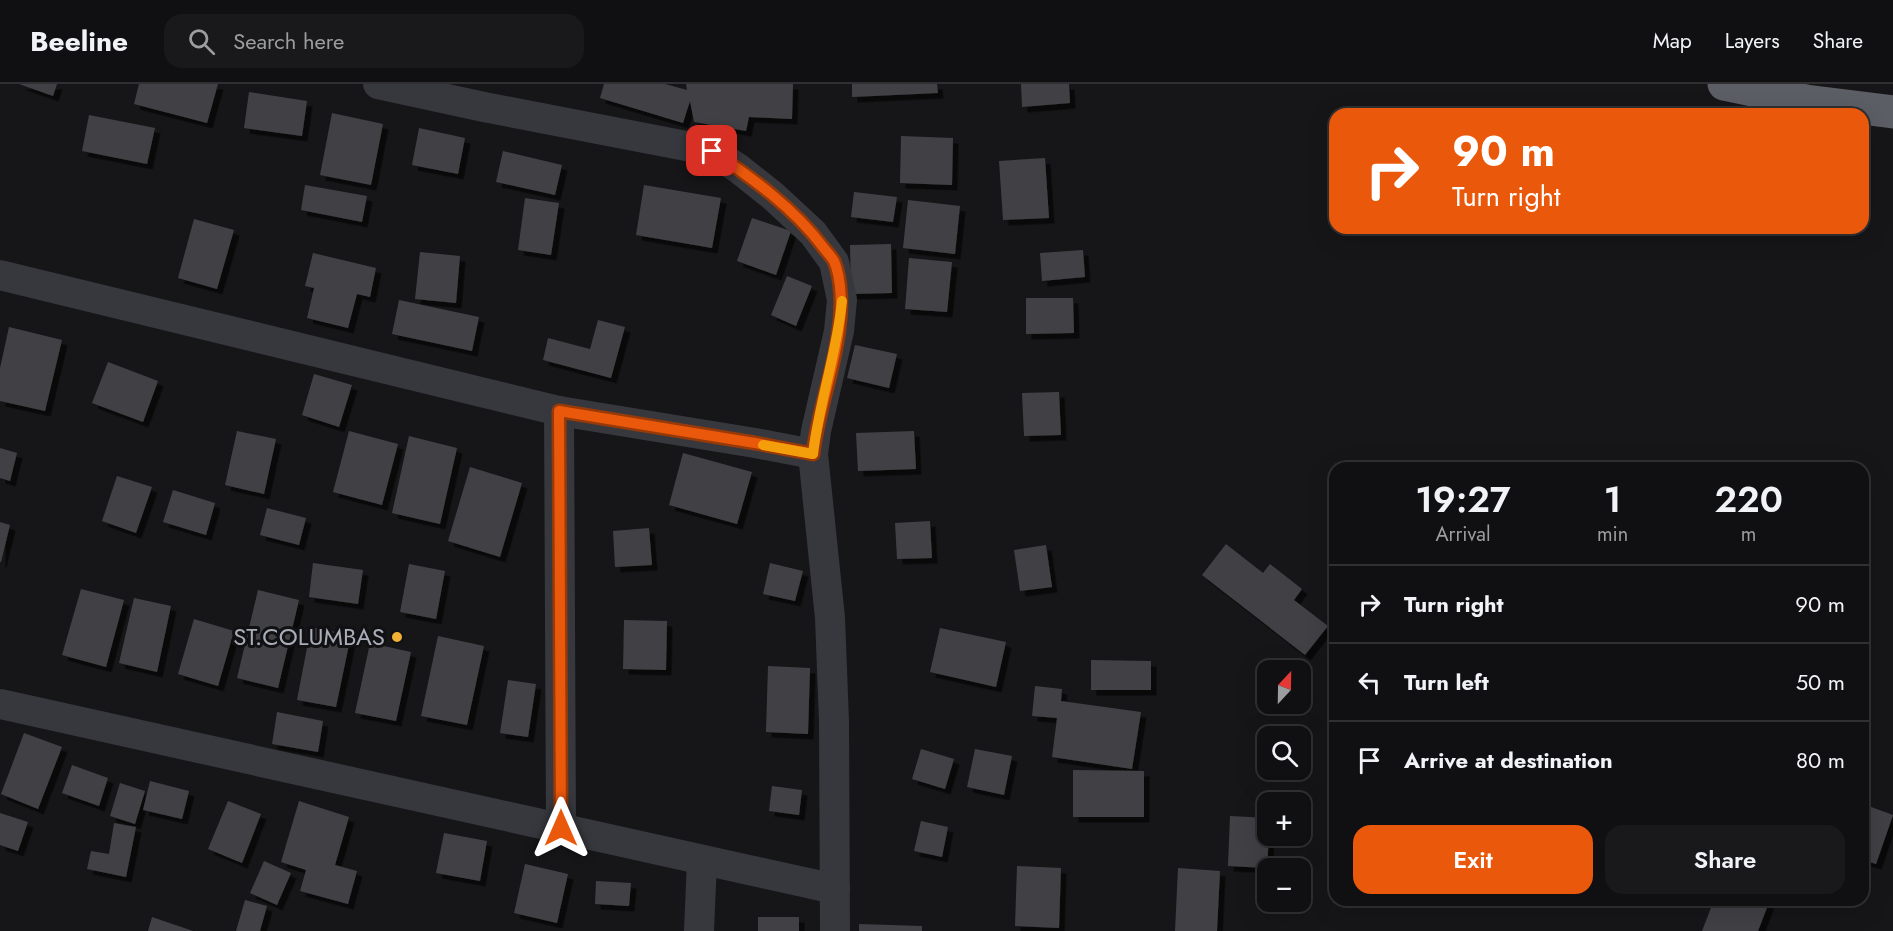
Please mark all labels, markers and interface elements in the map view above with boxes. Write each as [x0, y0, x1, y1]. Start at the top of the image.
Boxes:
search box [164, 14, 584, 68]
text: Beeline [30, 21, 128, 62]
icon: search [185, 25, 218, 58]
text: Search here [233, 25, 344, 57]
text: Map [1653, 26, 1692, 56]
text: Layers [1725, 26, 1780, 56]
text: Share [1813, 26, 1863, 56]
text: 90 m [1452, 121, 1555, 182]
pin [686, 125, 737, 176]
icon: right [1353, 132, 1431, 210]
icon: arrive [695, 134, 728, 167]
text: Turn right [1452, 177, 1560, 216]
text: 19:27 [1415, 473, 1511, 525]
text: 1 [1604, 473, 1621, 525]
text: 220 [1714, 473, 1783, 525]
text: Arrival [1435, 520, 1491, 549]
text: min [1597, 520, 1628, 549]
text: m [1741, 520, 1756, 549]
icon: right [1353, 588, 1386, 621]
text: Turn right [1404, 588, 1504, 620]
text: 90 m [1795, 588, 1845, 620]
place label: ST.COLUMBAS [233, 619, 385, 654]
marker: ST.COLUMBAS [390, 630, 404, 644]
north arrow [1257, 660, 1311, 714]
map controls [1257, 660, 1311, 912]
icon: left [1353, 666, 1386, 699]
text: Turn left [1404, 666, 1489, 698]
text: 50 m [1796, 666, 1845, 698]
button: search [1257, 726, 1311, 780]
icon: arrive [1353, 744, 1386, 777]
text: Arrive at destination [1404, 744, 1613, 776]
text: 80 m [1796, 744, 1845, 776]
button: + [1257, 792, 1311, 846]
position arrow [529, 796, 593, 860]
button: Exit [1353, 825, 1593, 894]
button: Share [1605, 825, 1845, 894]
button: − [1257, 858, 1311, 912]

